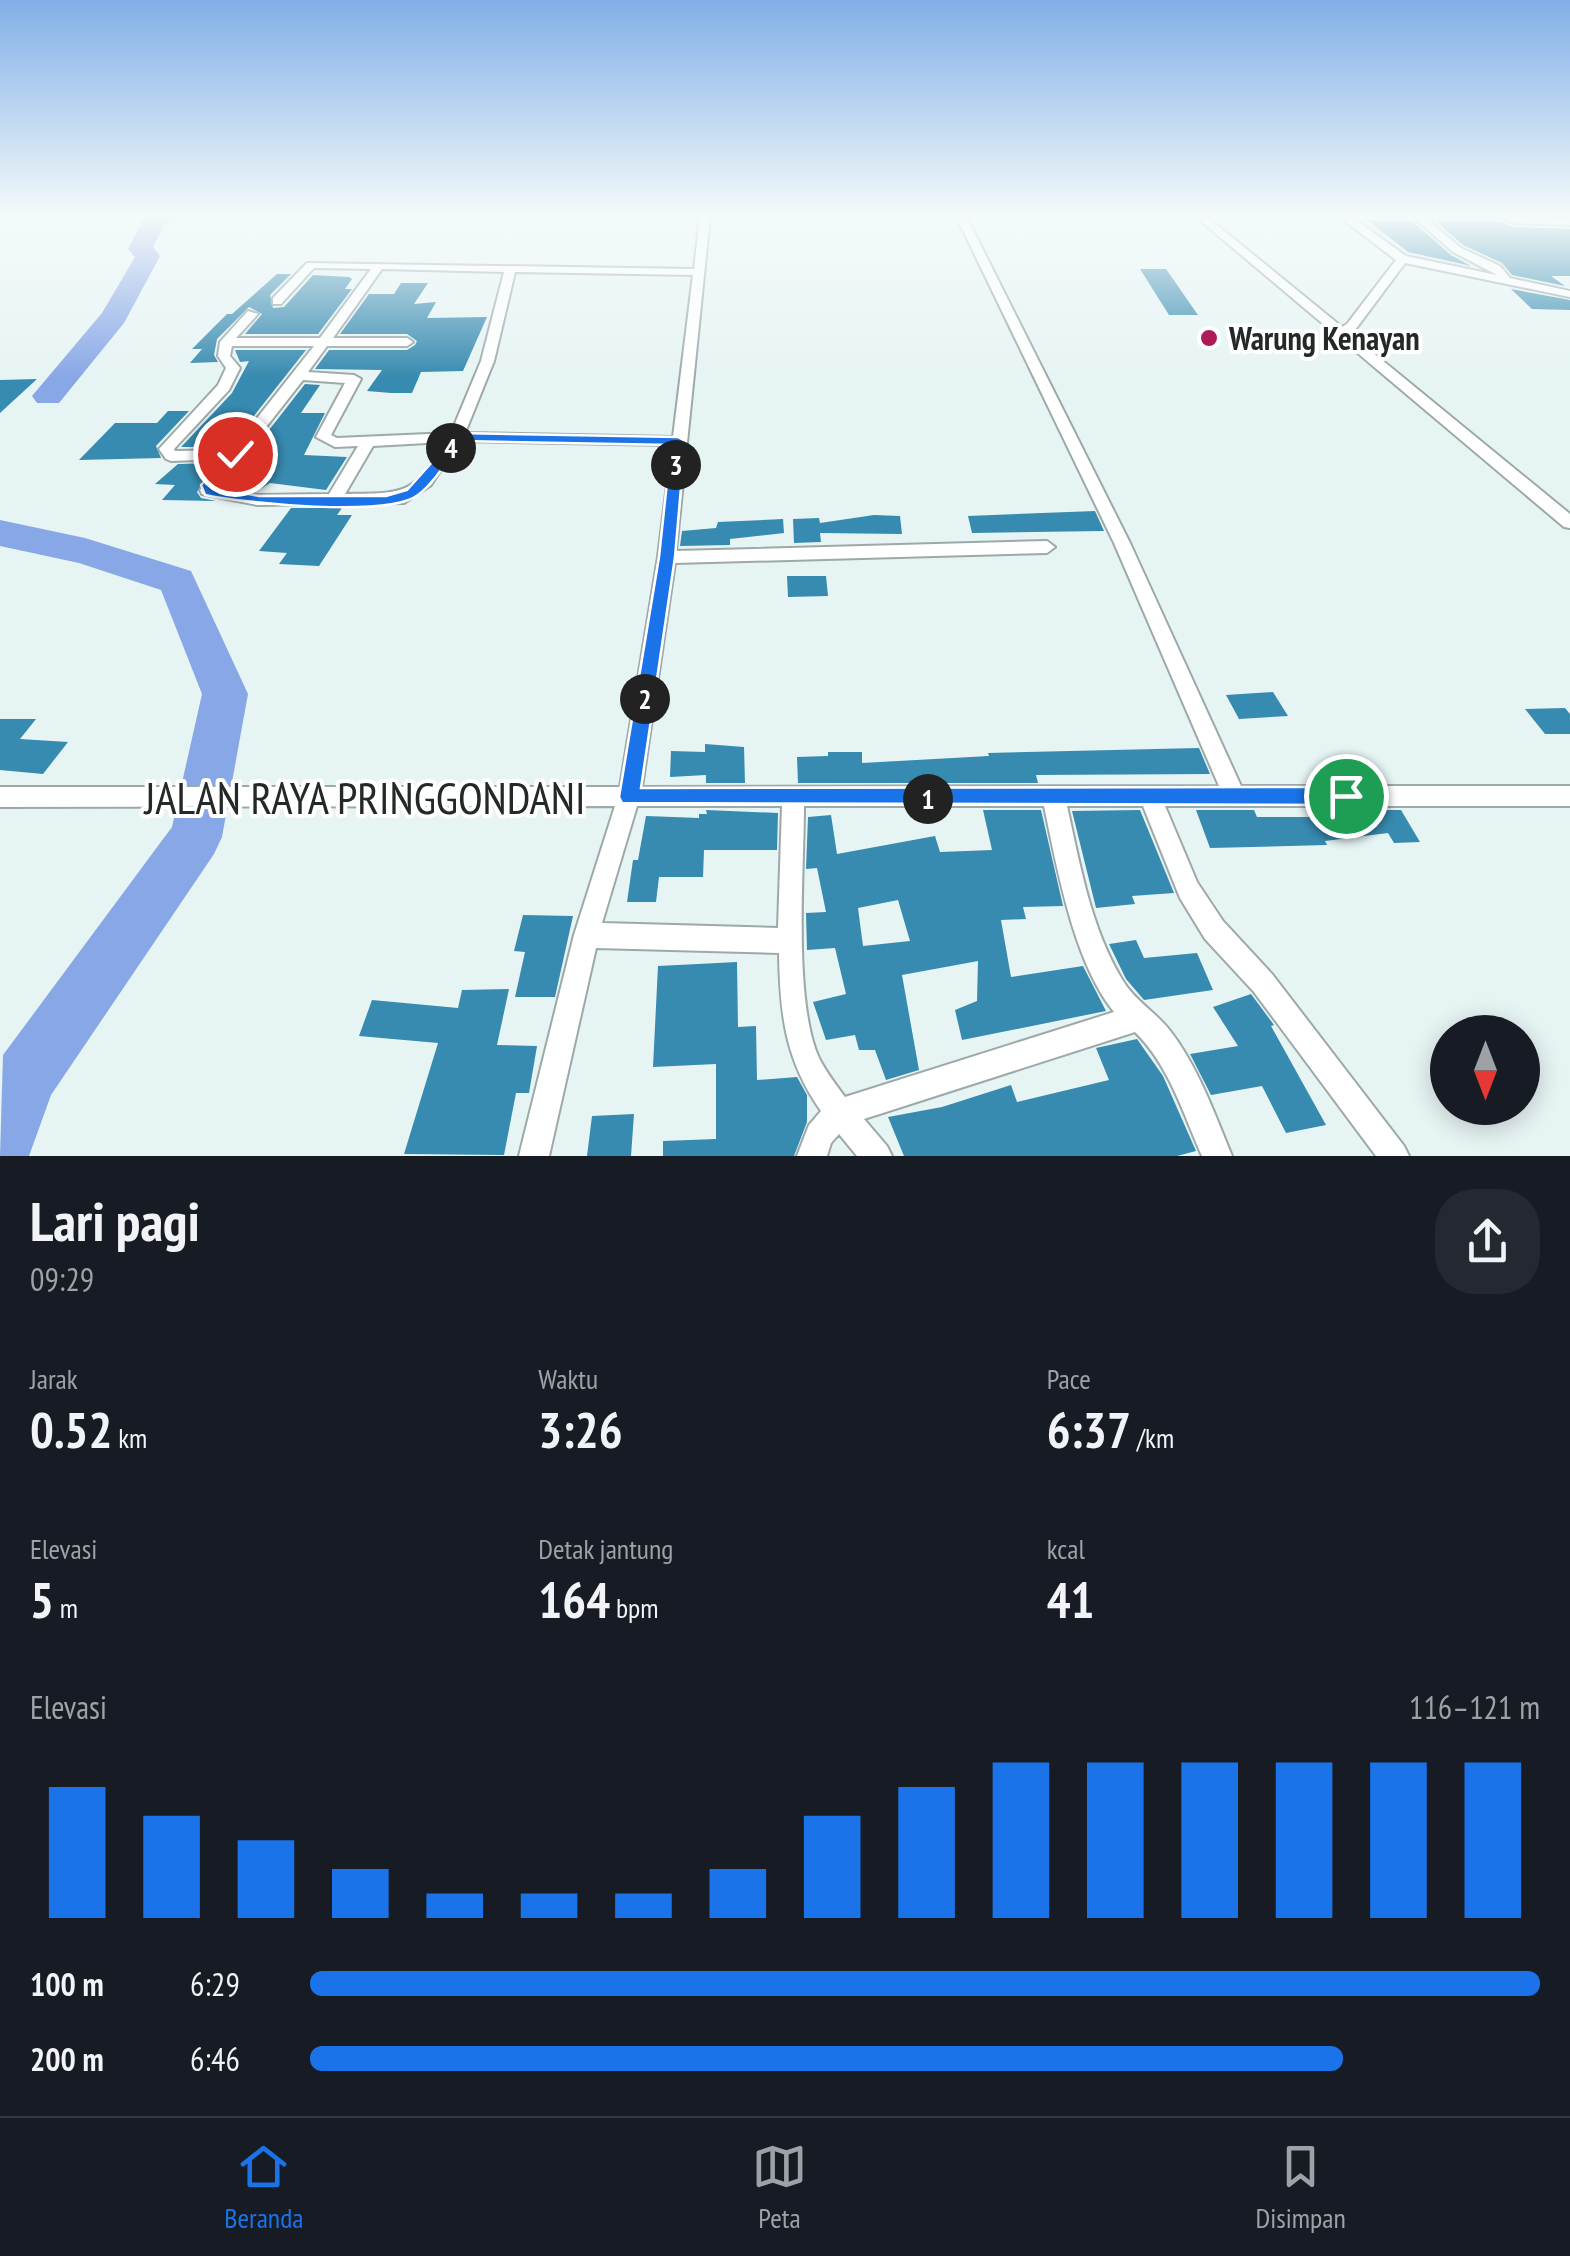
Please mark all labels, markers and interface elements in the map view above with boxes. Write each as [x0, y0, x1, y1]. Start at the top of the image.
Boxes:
place label: Warung Kenayan [1228, 317, 1420, 359]
marker: Warung Kenayan [1198, 327, 1220, 349]
pin [193, 412, 278, 497]
pin: 4 [426, 423, 476, 473]
icon: check [208, 427, 263, 482]
text: 4 [444, 429, 458, 466]
pin: 3 [651, 440, 701, 490]
text: 3 [669, 446, 683, 483]
pin: 2 [620, 674, 670, 724]
text: 2 [638, 680, 652, 717]
pin [1304, 754, 1389, 839]
street label: JALAN RAYA PRINGGONDANI [142, 768, 586, 826]
icon: arrive [1319, 769, 1374, 824]
pin: 1 [903, 774, 953, 824]
text: 1 [921, 780, 935, 817]
north arrow [1430, 1015, 1540, 1125]
map controls [1430, 1015, 1540, 1125]
text: Lari pagi [30, 1185, 200, 1256]
button: share [1435, 1189, 1540, 1294]
text: 09:29 [30, 1258, 94, 1300]
text: Jarak [30, 1360, 78, 1397]
text: Waktu [538, 1360, 598, 1397]
text: Pace [1047, 1360, 1091, 1397]
text: 0.52 [30, 1397, 112, 1462]
text: 3:26 [538, 1397, 623, 1462]
text: 6:37 [1047, 1397, 1131, 1462]
text: km [112, 1419, 147, 1456]
text: /km [1131, 1419, 1174, 1456]
text: Elevasi [30, 1530, 97, 1567]
text: Detak jantung [538, 1530, 673, 1567]
text: kcal [1047, 1530, 1085, 1567]
text: 5 [30, 1567, 54, 1632]
text: 164 [538, 1567, 610, 1632]
text: 41 [1047, 1567, 1094, 1632]
text: m [54, 1589, 78, 1626]
text: bpm [610, 1589, 659, 1626]
text: Elevasi [30, 1686, 107, 1728]
text: 116–121 m [1409, 1686, 1540, 1728]
text: 100 m [30, 1963, 104, 2005]
text: 6:29 [190, 1963, 240, 2005]
text: 200 m [30, 2038, 104, 2080]
text: 6:46 [190, 2038, 240, 2080]
tab: Beranda [224, 2139, 304, 2236]
tab: Peta [752, 2139, 807, 2236]
tab: Disimpan [1256, 2139, 1346, 2236]

